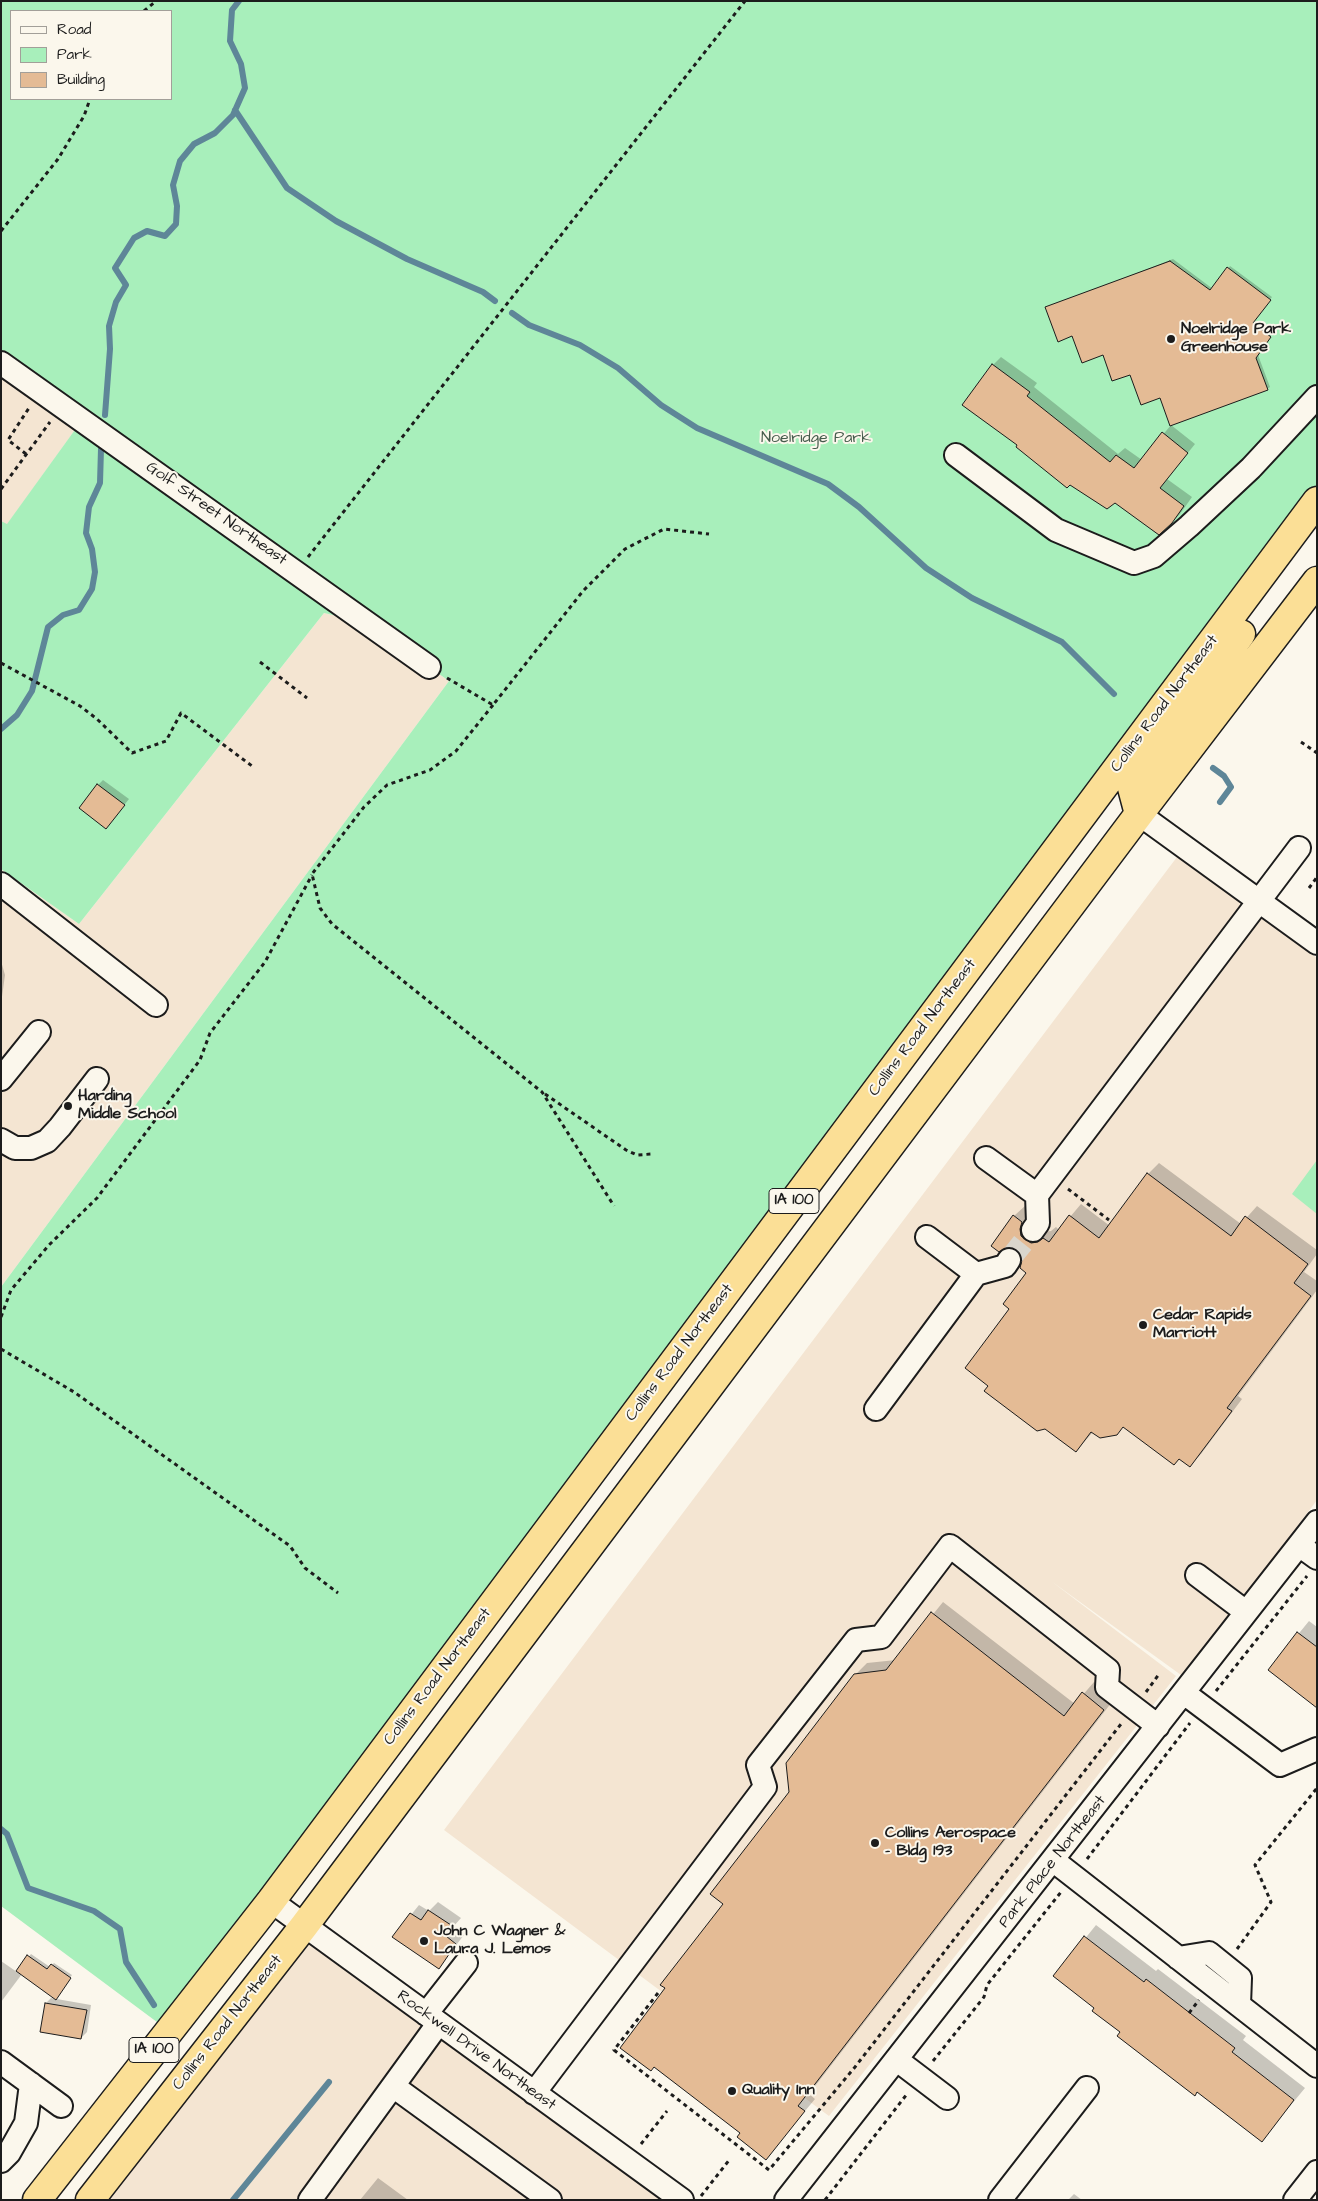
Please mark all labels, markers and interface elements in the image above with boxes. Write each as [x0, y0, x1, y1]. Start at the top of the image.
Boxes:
legend [10, 10, 172, 100]
text: Road [57, 19, 91, 40]
text: Park [57, 44, 92, 65]
text: Building [57, 69, 105, 90]
place label: Noelridge Park Greenhouse [1181, 320, 1291, 358]
marker: Noelridge Park Greenhouse [1165, 333, 1177, 345]
park label: Noelridge Park [761, 429, 871, 449]
street label: Golf Street Northeast [142, 458, 290, 570]
street label: Collins Road Northeast [1107, 632, 1223, 776]
street label: Collins Road Northeast [865, 956, 981, 1100]
place label: Harding Middle School [78, 1087, 176, 1125]
marker: Harding Middle School [62, 1100, 74, 1112]
road number: IA 100 [769, 1188, 819, 1214]
street label: Collins Road Northeast [622, 1281, 738, 1425]
place label: Cedar Rapids Marriott [1153, 1306, 1252, 1344]
marker: Cedar Rapids Marriott [1137, 1319, 1149, 1331]
street label: Collins Road Northeast [380, 1605, 496, 1749]
street label: Park Place Northeast [995, 1792, 1111, 1932]
place label: Collins Aerospace - Bldg 193 [885, 1824, 1016, 1862]
marker: Collins Aerospace - Bldg 193 [869, 1837, 881, 1849]
place label: John C Wagner & Laura J. Lemos [434, 1922, 566, 1960]
marker: John C Wagner & Laura J. Lemos [418, 1935, 430, 1947]
street label: Collins Road Northeast [169, 1951, 287, 2095]
street label: Rockwell Drive Northeast [393, 1987, 559, 2115]
road number: IA 100 [129, 2038, 179, 2062]
place label: Quality Inn [742, 2081, 815, 2101]
marker: Quality Inn [726, 2085, 738, 2097]

